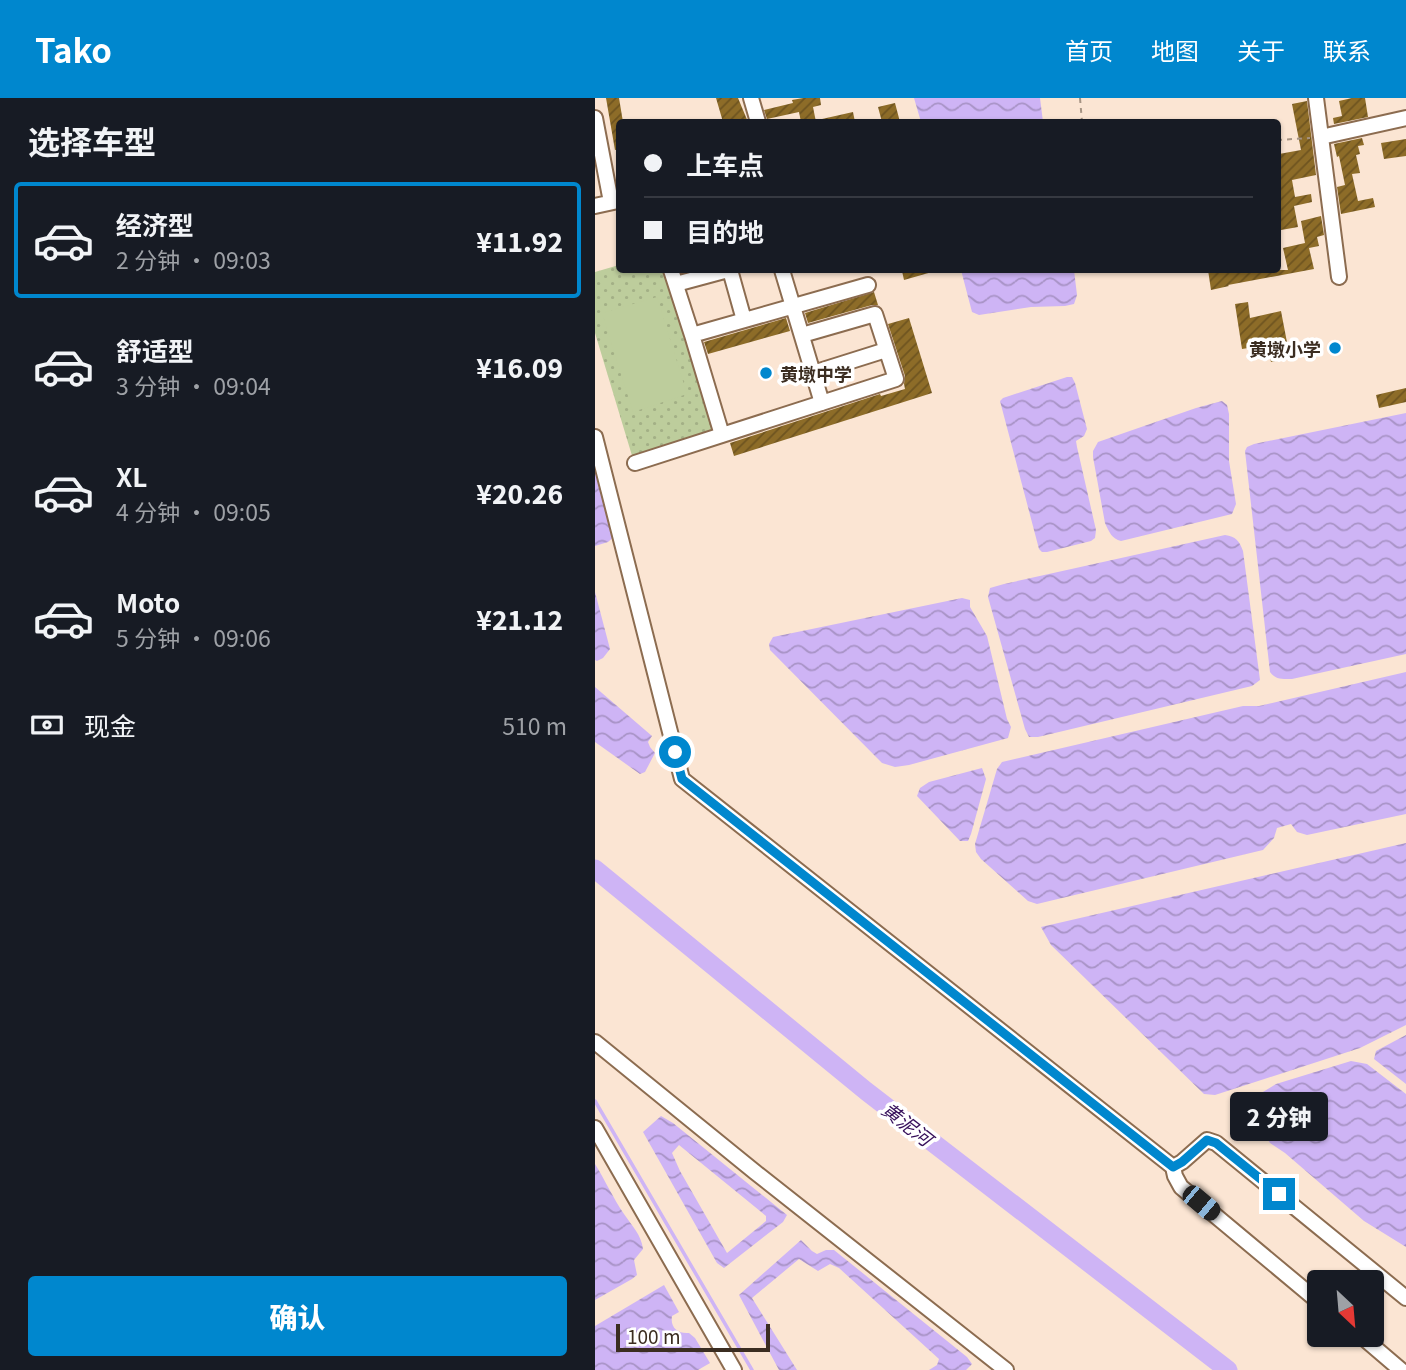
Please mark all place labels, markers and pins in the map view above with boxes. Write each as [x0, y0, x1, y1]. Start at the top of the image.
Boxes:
place label: 黄墩小学 [1249, 335, 1321, 361]
marker: 黄墩小学 [1327, 340, 1343, 356]
place label: 黄墩中学 [780, 360, 852, 386]
marker: 黄墩中学 [758, 365, 774, 381]

